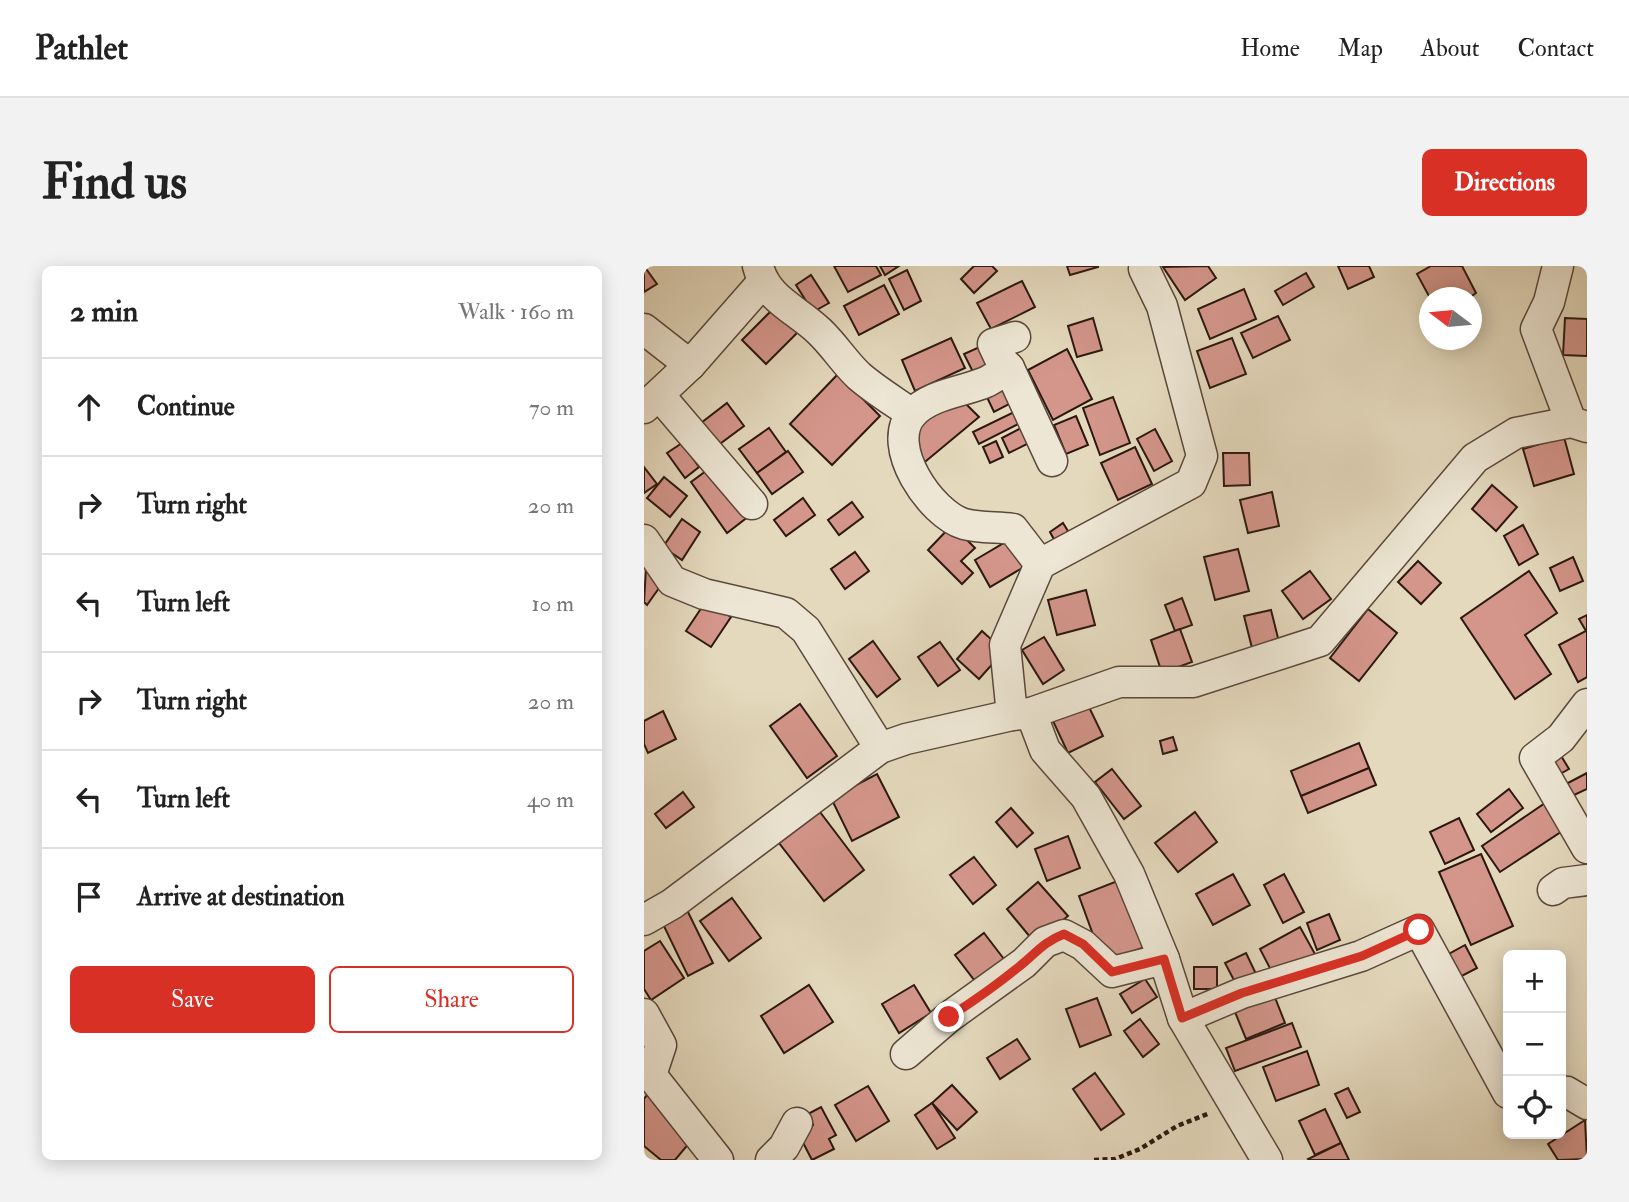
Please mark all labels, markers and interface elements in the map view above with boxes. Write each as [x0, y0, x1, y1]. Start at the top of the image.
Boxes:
text: Pathlet [35, 28, 128, 69]
text: Home [1240, 33, 1300, 64]
text: Map [1338, 33, 1383, 64]
text: About [1421, 33, 1480, 64]
text: Contact [1518, 33, 1594, 64]
button: Directions [1422, 149, 1587, 216]
text: Find us [42, 152, 187, 213]
north arrow [1419, 287, 1482, 350]
text: 2 min [70, 293, 138, 330]
text: Walk · 160 m [458, 297, 574, 326]
icon: ahead [70, 388, 108, 426]
text: Continue [137, 391, 235, 423]
text: 70 m [529, 393, 574, 422]
icon: right [70, 486, 108, 524]
text: Turn right [137, 489, 247, 521]
text: 20 m [528, 491, 574, 520]
icon: left [70, 584, 108, 622]
text: Turn left [137, 587, 230, 619]
text: 10 m [531, 589, 574, 618]
icon: right [70, 682, 108, 720]
text: Turn right [137, 685, 247, 717]
text: 20 m [528, 687, 574, 716]
icon: left [70, 780, 108, 818]
text: Turn left [137, 783, 230, 815]
text: 40 m [527, 785, 574, 814]
icon: arrive [70, 878, 108, 916]
text: Arrive at destination [137, 881, 345, 913]
route start [1403, 914, 1434, 945]
map controls [1503, 950, 1566, 1139]
button: + [1503, 950, 1566, 1013]
button: Save [70, 966, 315, 1033]
button: Share [329, 966, 574, 1033]
route end [933, 1001, 964, 1032]
button: − [1503, 1013, 1566, 1076]
button: locate [1503, 1076, 1566, 1139]

